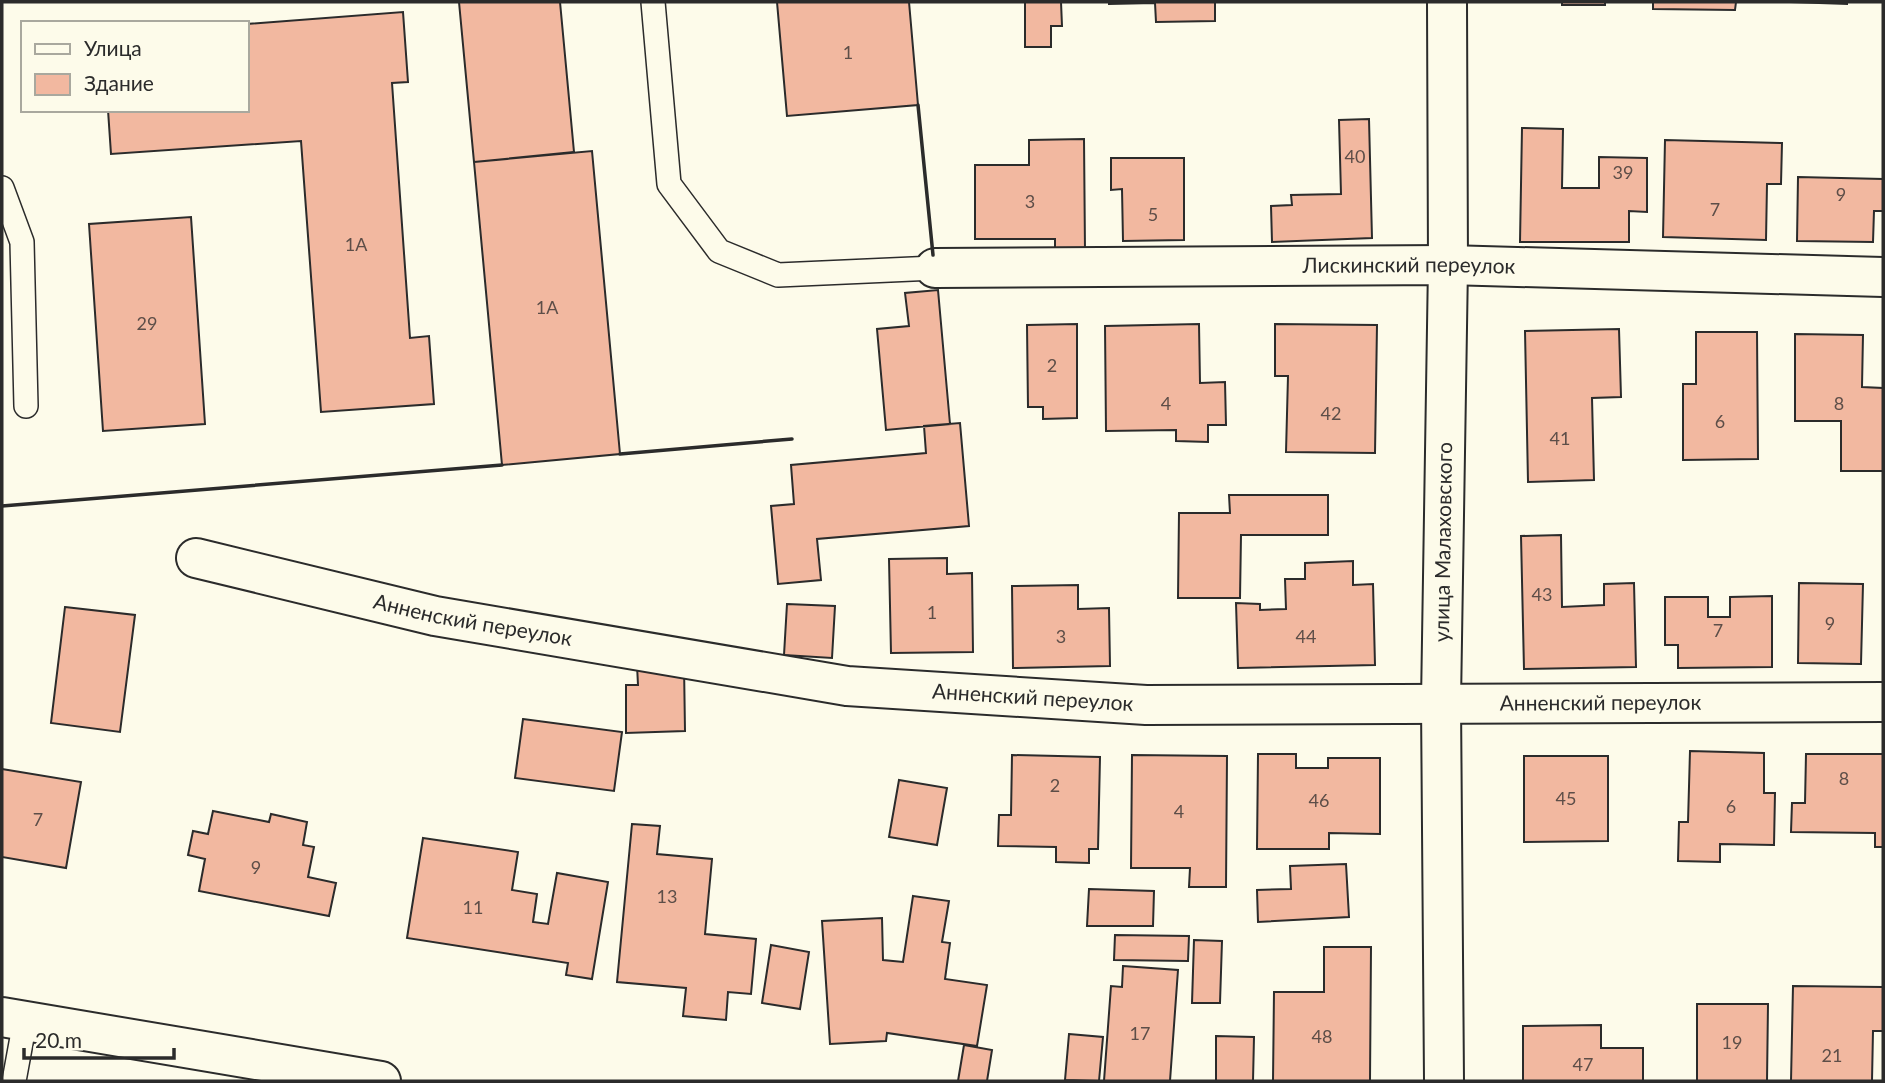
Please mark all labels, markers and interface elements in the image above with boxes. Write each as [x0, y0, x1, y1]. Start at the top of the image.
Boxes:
legend [21, 21, 248, 112]
text: Улица [84, 35, 142, 60]
house number: 1 [843, 41, 853, 63]
text: Здание [84, 70, 154, 95]
house number: 40 [1345, 145, 1365, 167]
house number: 39 [1613, 161, 1633, 183]
house number: 9 [1836, 183, 1846, 205]
house number: 3 [1025, 190, 1035, 212]
house number: 7 [1710, 198, 1720, 220]
house number: 5 [1148, 203, 1158, 225]
house number: 1А [345, 233, 368, 255]
street label: Лискинский переулок [1301, 251, 1516, 278]
house number: 1А [536, 296, 559, 318]
house number: 29 [137, 312, 157, 334]
house number: 2 [1047, 354, 1057, 376]
house number: 4 [1161, 392, 1171, 414]
house number: 8 [1834, 392, 1844, 414]
house number: 42 [1321, 402, 1341, 424]
house number: 6 [1715, 410, 1725, 432]
house number: 41 [1550, 427, 1570, 449]
street label: улица Малаховского [1428, 442, 1456, 642]
house number: 43 [1532, 583, 1552, 605]
street label: Анненский переулок [371, 588, 574, 650]
house number: 1 [927, 601, 937, 623]
house number: 9 [1825, 612, 1835, 634]
house number: 7 [1713, 619, 1723, 641]
house number: 3 [1056, 625, 1066, 647]
house number: 44 [1296, 625, 1316, 647]
street label: Анненский переулок [931, 677, 1134, 715]
street label: Анненский переулок [1500, 689, 1702, 715]
house number: 8 [1839, 767, 1849, 789]
house number: 2 [1050, 774, 1060, 796]
house number: 45 [1556, 787, 1576, 809]
house number: 46 [1309, 789, 1329, 811]
house number: 6 [1726, 795, 1736, 817]
house number: 4 [1174, 800, 1184, 822]
house number: 7 [33, 808, 43, 830]
house number: 9 [251, 856, 261, 878]
house number: 13 [657, 885, 677, 907]
house number: 11 [463, 896, 483, 918]
scale bar [24, 1016, 175, 1060]
house number: 17 [1130, 1022, 1150, 1044]
house number: 48 [1312, 1025, 1332, 1047]
text: 20 m [35, 1027, 82, 1052]
house number: 19 [1722, 1031, 1742, 1053]
house number: 21 [1822, 1044, 1842, 1066]
house number: 47 [1573, 1053, 1593, 1075]

